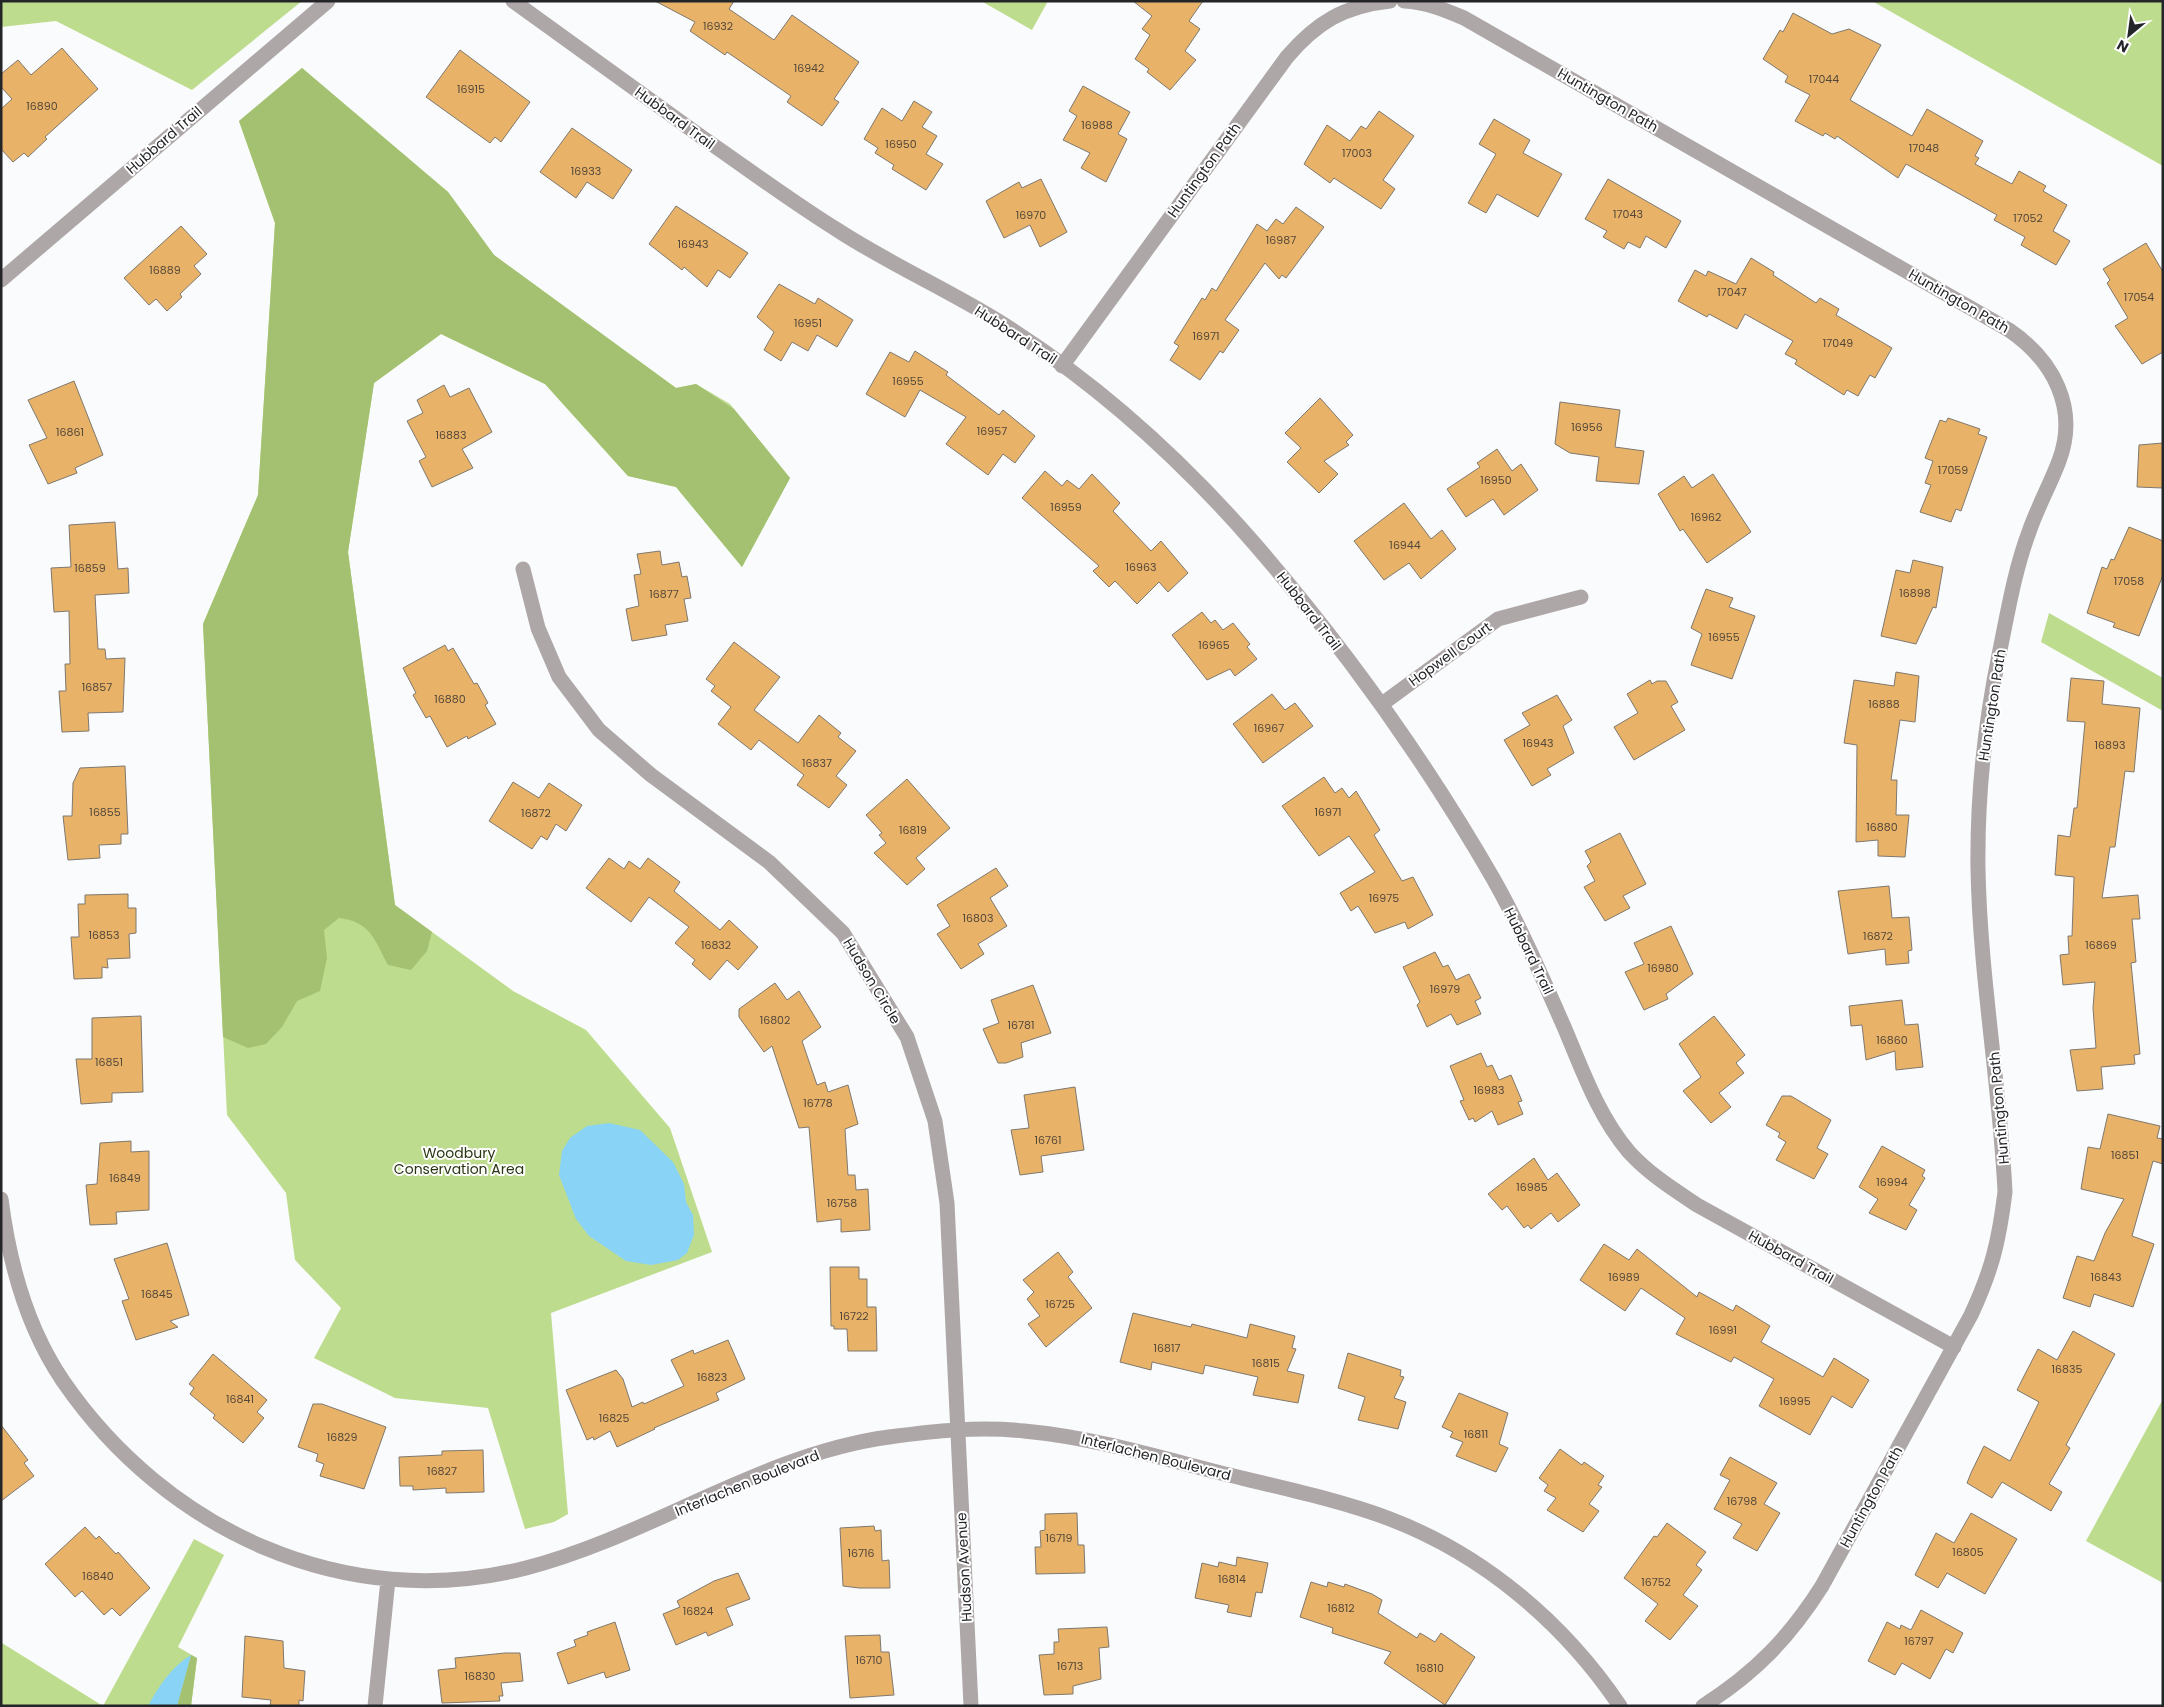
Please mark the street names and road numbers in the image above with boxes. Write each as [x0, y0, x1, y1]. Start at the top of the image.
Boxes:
street label: Huntington Path [1554, 63, 1662, 137]
street label: Hubbard Trail [631, 82, 719, 154]
street label: Hubbard Trail [122, 101, 206, 179]
street label: Huntington Path [1163, 118, 1245, 222]
street label: Huntington Path [1905, 264, 2013, 338]
street label: Hubbard Trail [971, 301, 1061, 369]
street label: Hubbard Trail [1272, 568, 1346, 654]
street label: Hopwell Court [1404, 617, 1496, 691]
street label: Huntington Path [1973, 648, 2011, 762]
street label: Hubbard Trail [1499, 904, 1559, 998]
street label: Hudson Circle [838, 934, 906, 1028]
street label: Huntington Path [1984, 1051, 2014, 1165]
street label: Hubbard Trail [1745, 1225, 1837, 1289]
street label: Interlachen Boulevard [1079, 1429, 1233, 1485]
street label: Huntington Path [1835, 1443, 1907, 1551]
street label: Interlachen Boulevard [672, 1445, 822, 1521]
street label: Hudson Avenue [951, 1511, 977, 1622]

